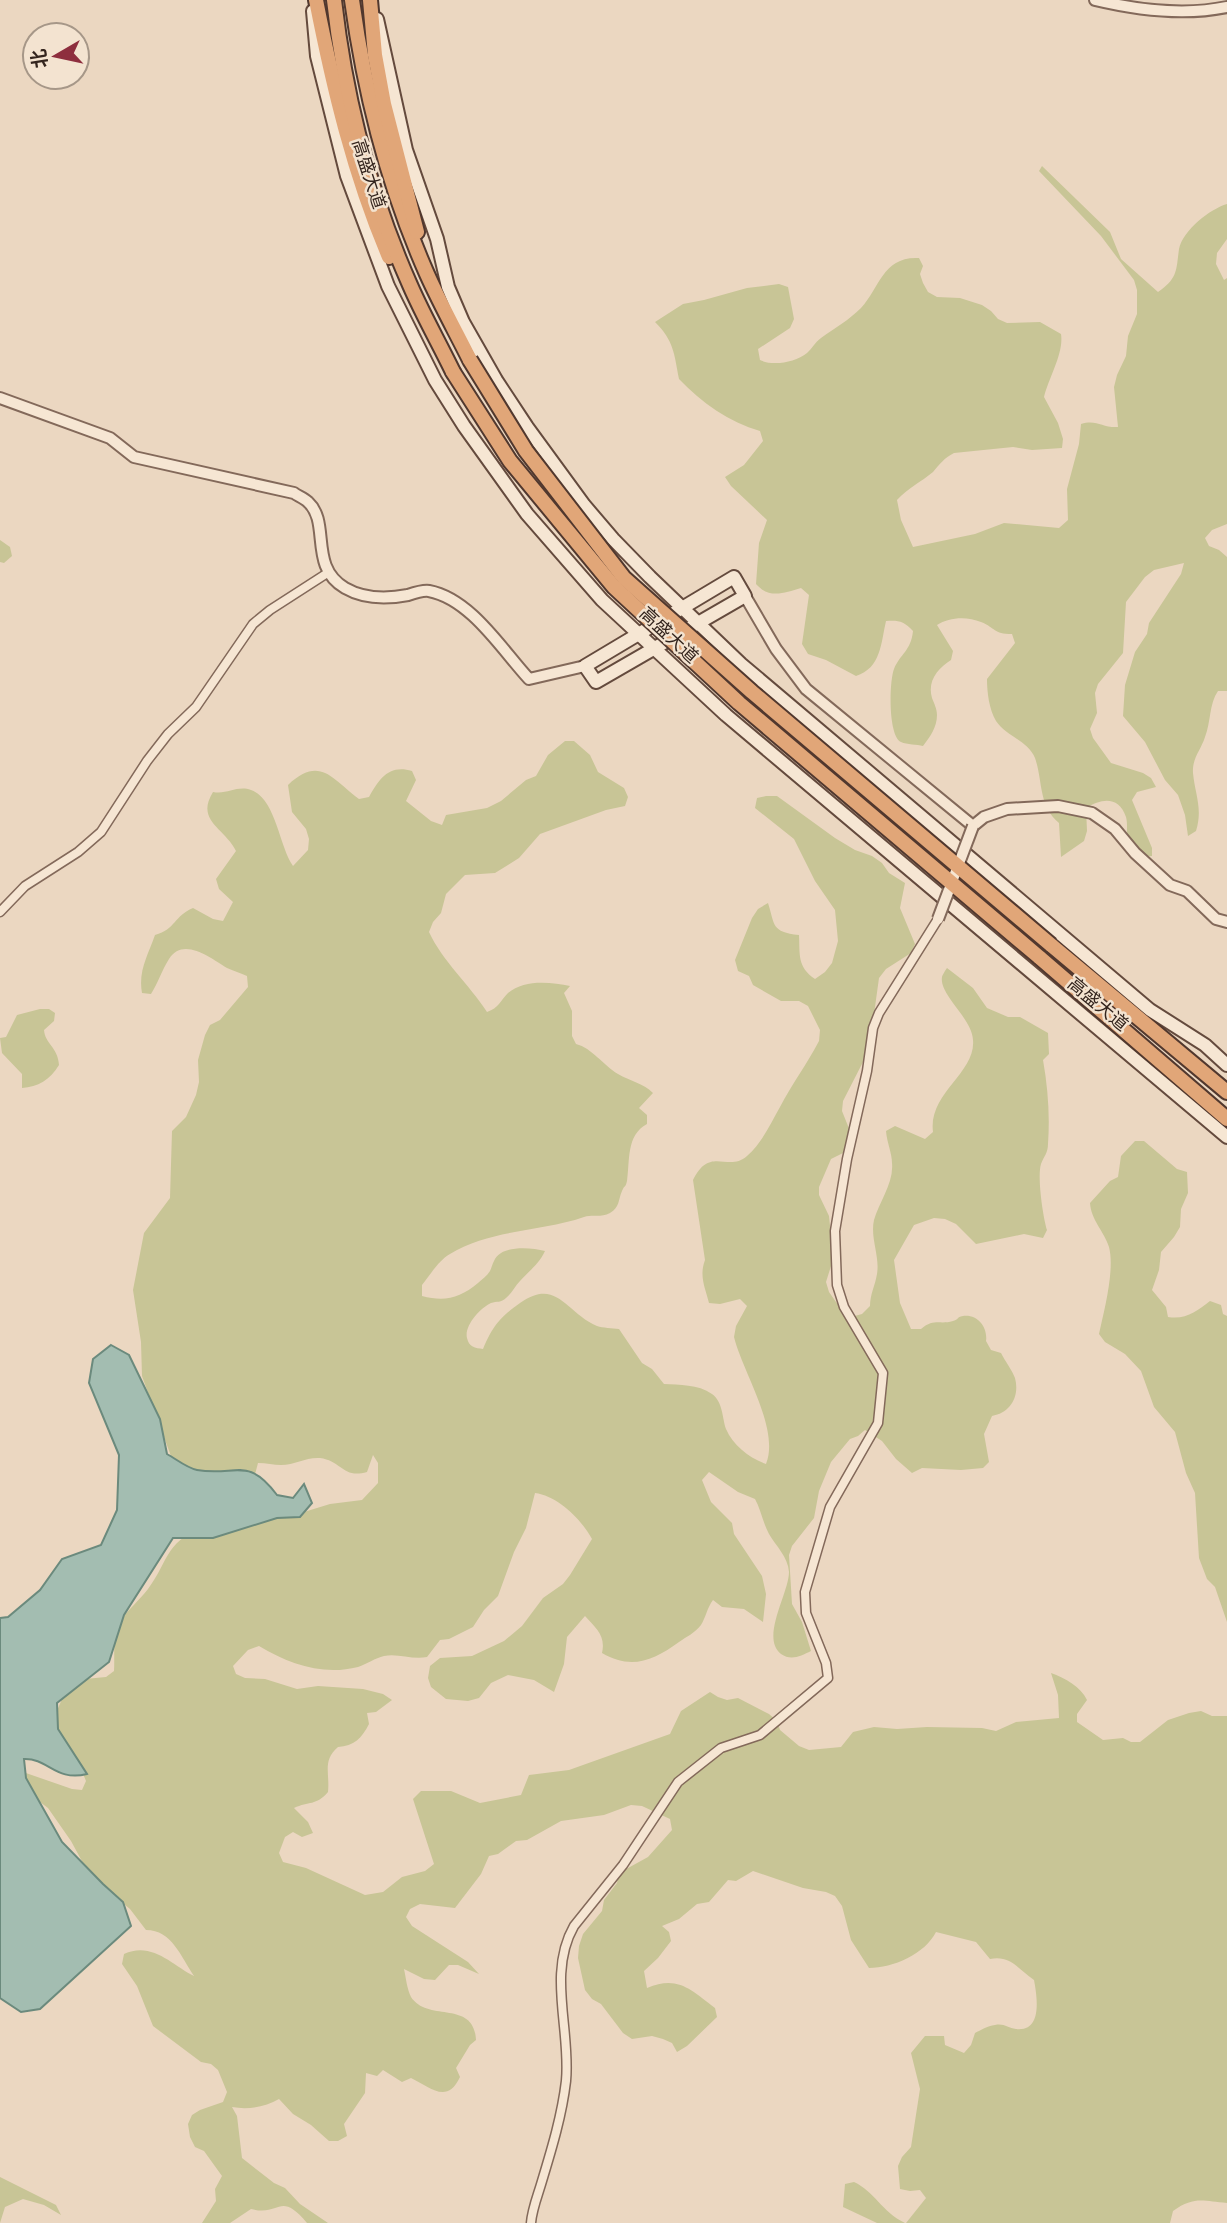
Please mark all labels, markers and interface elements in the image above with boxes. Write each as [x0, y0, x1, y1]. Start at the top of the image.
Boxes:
north arrow [21, 21, 91, 91]
text: 北 [28, 48, 52, 70]
street label: 高盛大道 [348, 137, 390, 211]
street label: 高盛大道 [636, 603, 702, 667]
street label: 高盛大道 [1064, 973, 1132, 1035]

